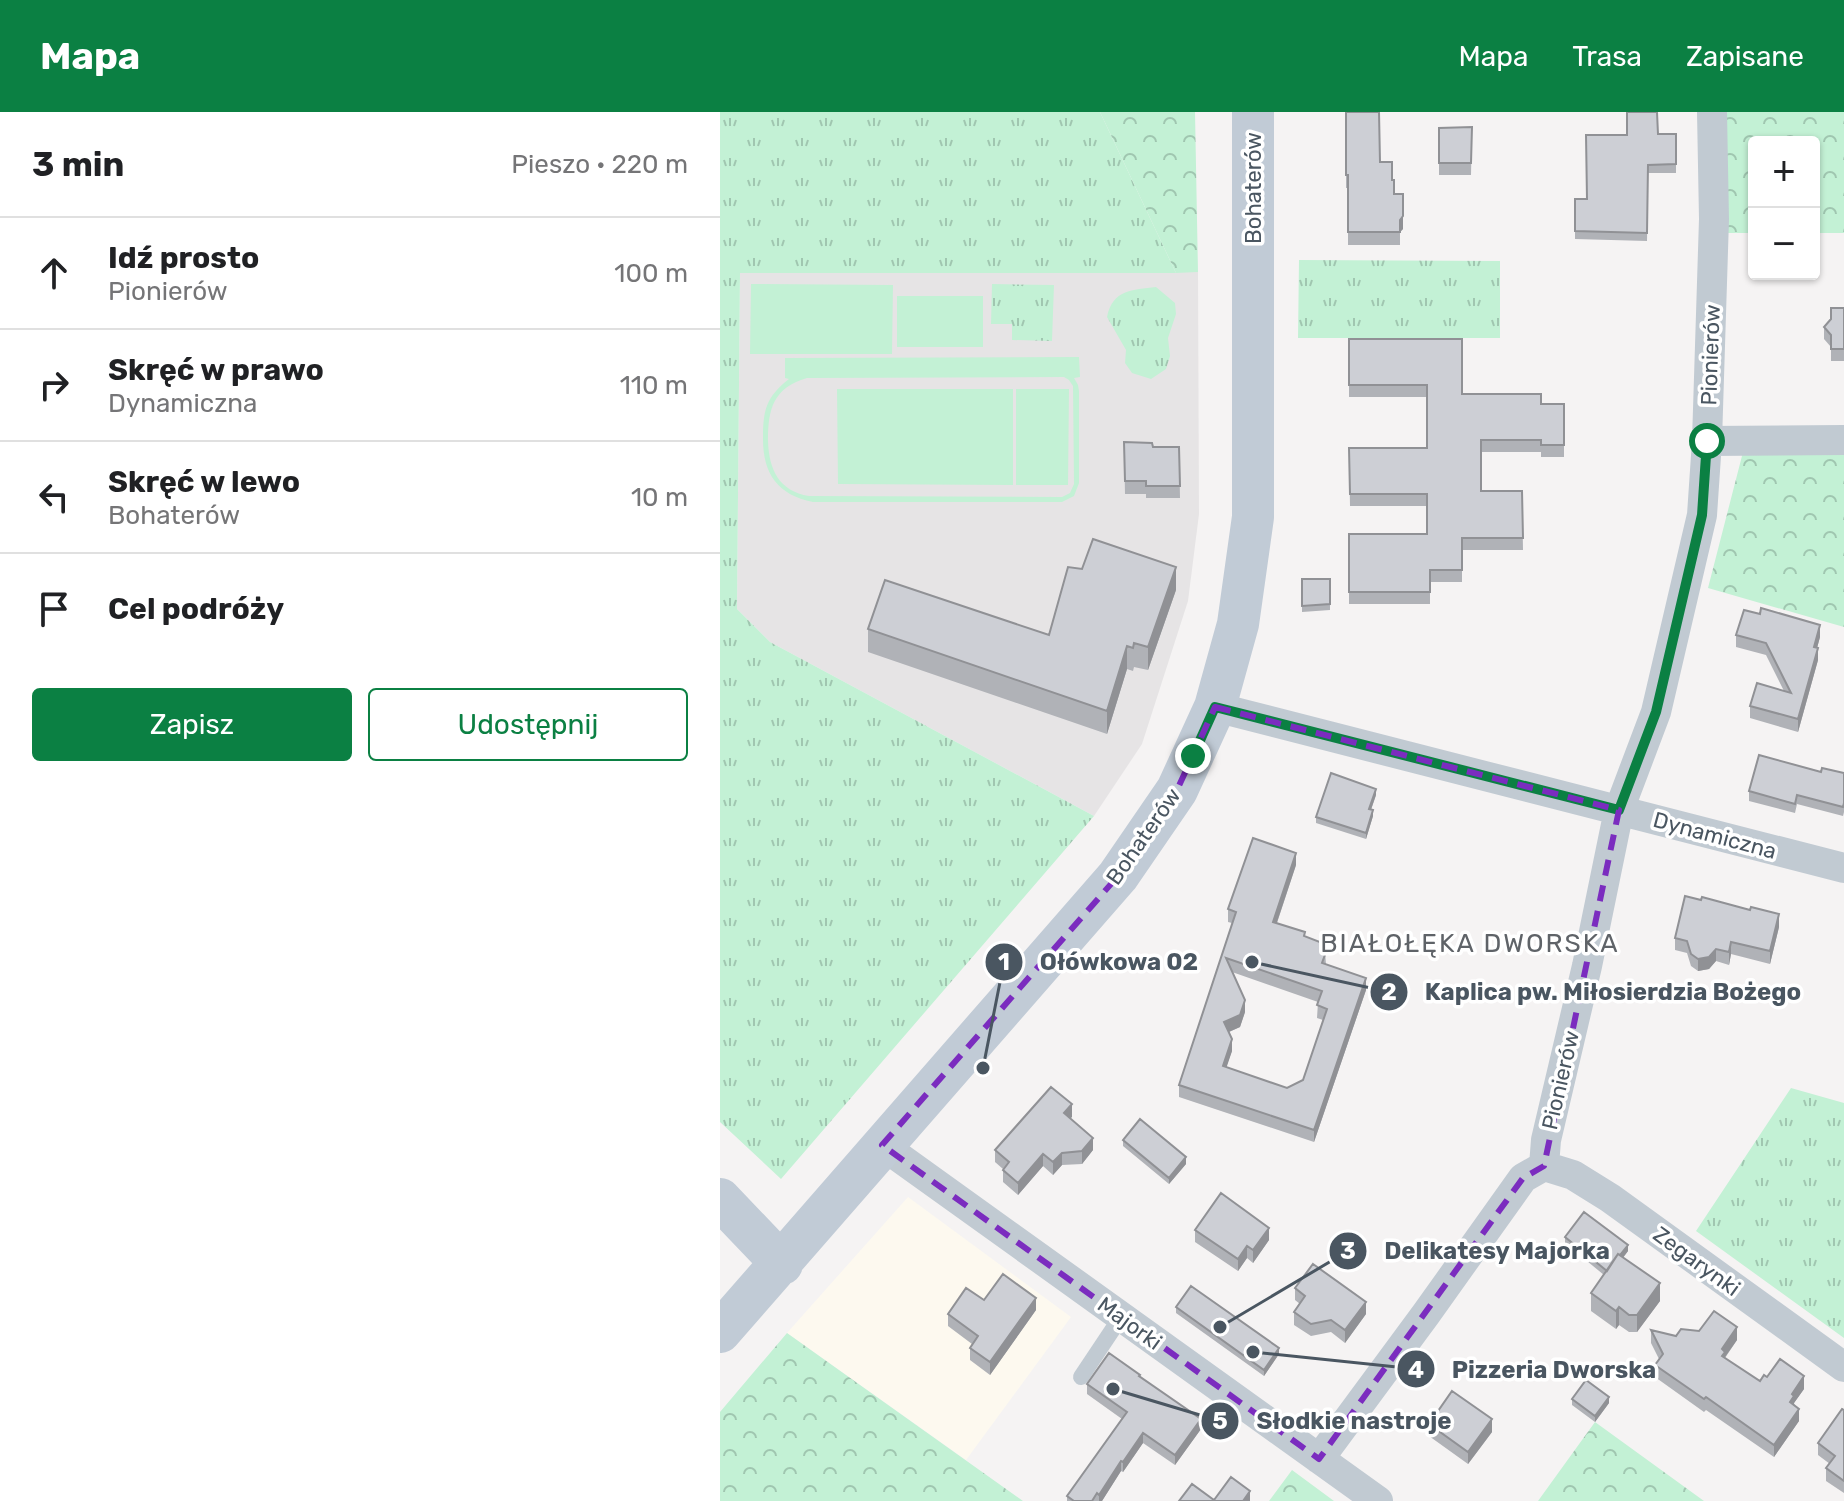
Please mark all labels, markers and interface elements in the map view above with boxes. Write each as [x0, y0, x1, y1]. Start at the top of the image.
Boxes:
text: Mapa [40, 33, 140, 79]
text: Mapa [1459, 40, 1528, 73]
text: Trasa [1572, 40, 1642, 73]
text: Zapisane [1686, 40, 1804, 73]
street label: Bohaterów [1240, 132, 1267, 244]
map controls [1748, 136, 1820, 280]
button: + [1748, 136, 1820, 208]
text: 3 min [32, 144, 124, 185]
text: Pieszo · 220 m [511, 149, 688, 180]
button: − [1748, 208, 1820, 280]
text: Idź prosto [108, 240, 259, 276]
icon: ahead [32, 251, 76, 295]
text: 100 m [614, 258, 688, 289]
text: Pionierów [108, 276, 228, 307]
street label: Pionierów [1695, 304, 1726, 406]
text: Skręć w prawo [108, 352, 324, 388]
icon: right [32, 363, 76, 407]
text: 110 m [620, 370, 688, 401]
text: Dynamiczna [108, 388, 257, 419]
route start [1689, 423, 1725, 459]
text: Skręć w lewo [108, 464, 300, 500]
icon: left [32, 475, 76, 519]
text: 10 m [631, 482, 688, 513]
text: Bohaterów [108, 500, 240, 531]
icon: arrive [32, 587, 76, 631]
text: Cel podróży [108, 591, 284, 627]
button: Zapisz [32, 688, 352, 761]
button: Udostępnij [368, 688, 688, 761]
route end [1175, 738, 1211, 774]
street label: Bohaterów [1100, 783, 1187, 890]
street label: Dynamiczna [1650, 806, 1779, 865]
district label: BIAŁOŁĘKA DWORSKA [1320, 928, 1620, 959]
callout: Ołówkowa 02 [984, 938, 1215, 986]
text: 1 [998, 948, 1010, 976]
text: Ołówkowa 02 [1040, 948, 1198, 976]
callout: Kaplica pw. Miłosierdzia Bożego [1369, 968, 1818, 1016]
text: 2 [1381, 978, 1397, 1006]
text: Kaplica pw. Miłosierdzia Bożego [1425, 978, 1801, 1006]
street label: Pionierów [1536, 1028, 1585, 1132]
street label: Zegarynki [1648, 1221, 1745, 1302]
callout: Delikatesy Majorka [1328, 1227, 1627, 1275]
text: 3 [1340, 1237, 1356, 1265]
text: Delikatesy Majorka [1384, 1237, 1610, 1265]
street label: Majorki [1092, 1291, 1167, 1356]
callout: Pizzeria Dworska [1396, 1345, 1672, 1393]
text: 4 [1408, 1356, 1424, 1384]
text: Pizzeria Dworska [1452, 1356, 1656, 1384]
callout: Słodkie nastroje [1200, 1397, 1467, 1445]
text: 5 [1212, 1407, 1228, 1435]
text: Słodkie nastroje [1256, 1407, 1452, 1435]

